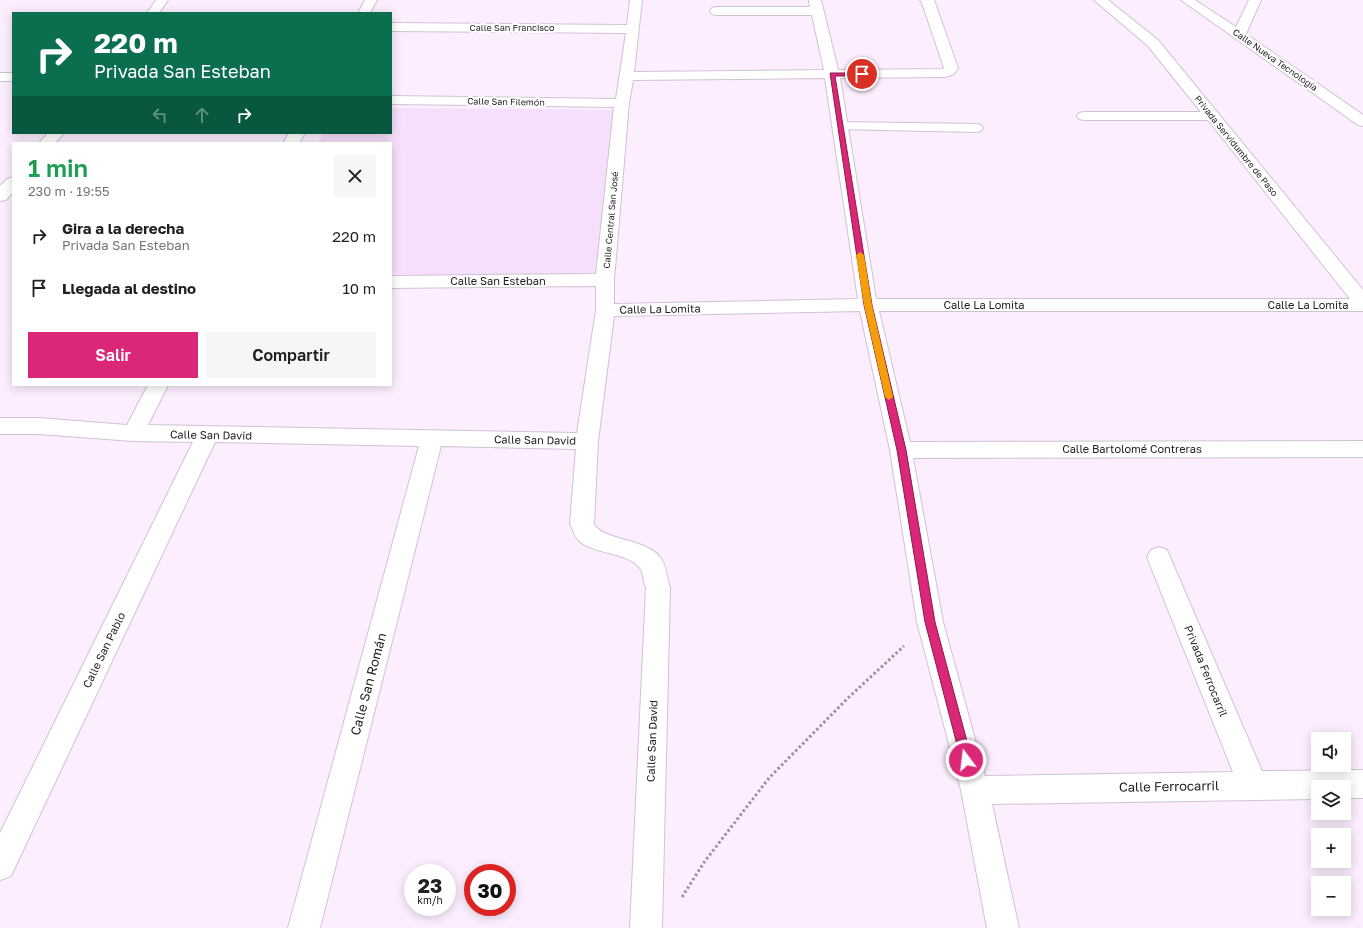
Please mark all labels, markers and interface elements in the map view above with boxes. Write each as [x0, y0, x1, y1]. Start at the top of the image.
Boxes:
street label: Calle San Francisco [470, 22, 554, 33]
text: 220 m [94, 26, 178, 59]
street label: Calle Nueva Tecnología [1231, 26, 1320, 93]
icon: right [28, 28, 80, 80]
pin [845, 57, 879, 91]
text: Privada San Esteban [94, 60, 271, 82]
icon: arrive [851, 63, 873, 85]
street label: Privada Servidumbre de Paso [1192, 93, 1280, 198]
street label: Calle San Filemón [467, 95, 545, 108]
icon: left [149, 104, 171, 126]
icon: ahead [191, 104, 213, 126]
icon: right [233, 104, 255, 126]
text: 1 min [28, 153, 88, 182]
button: close [334, 155, 376, 197]
street label: Calle Central San José [601, 171, 620, 269]
text: 230 m · 19:55 [28, 183, 110, 199]
text: Gira a la derecha [62, 219, 184, 237]
icon: right [28, 225, 50, 247]
text: 220 m [332, 227, 376, 245]
text: Privada San Esteban [62, 237, 190, 253]
street label: Calle San Esteban [450, 274, 546, 287]
icon: arrive [28, 277, 50, 299]
text: Llegada al destino [62, 279, 196, 297]
text: 10 m [342, 279, 376, 297]
street label: Calle La Lomita [943, 298, 1025, 311]
street label: Calle La Lomita [1267, 298, 1349, 311]
street label: Calle La Lomita [619, 301, 701, 316]
button: Salir [28, 332, 198, 378]
button: Compartir [206, 332, 376, 378]
street label: Calle San David [170, 427, 252, 442]
street label: Calle San David [494, 432, 576, 447]
street label: Calle Bartolomé Contreras [1062, 442, 1202, 455]
street label: Calle San Pablo [80, 609, 128, 690]
street label: Privada Ferrocarril [1182, 623, 1231, 719]
street label: Calle San Román [347, 631, 389, 737]
street label: Calle San David [644, 700, 659, 782]
map controls [1311, 732, 1351, 916]
button: sound [1311, 732, 1351, 772]
position arrow [945, 739, 987, 781]
street label: Calle Ferrocarril [1119, 777, 1219, 795]
button: layers [1311, 780, 1351, 820]
button: + [1311, 828, 1351, 868]
speed limit sign: 30 [464, 864, 516, 916]
text: 23 [418, 873, 442, 897]
button: − [1311, 876, 1351, 916]
text: km/h [417, 894, 443, 906]

